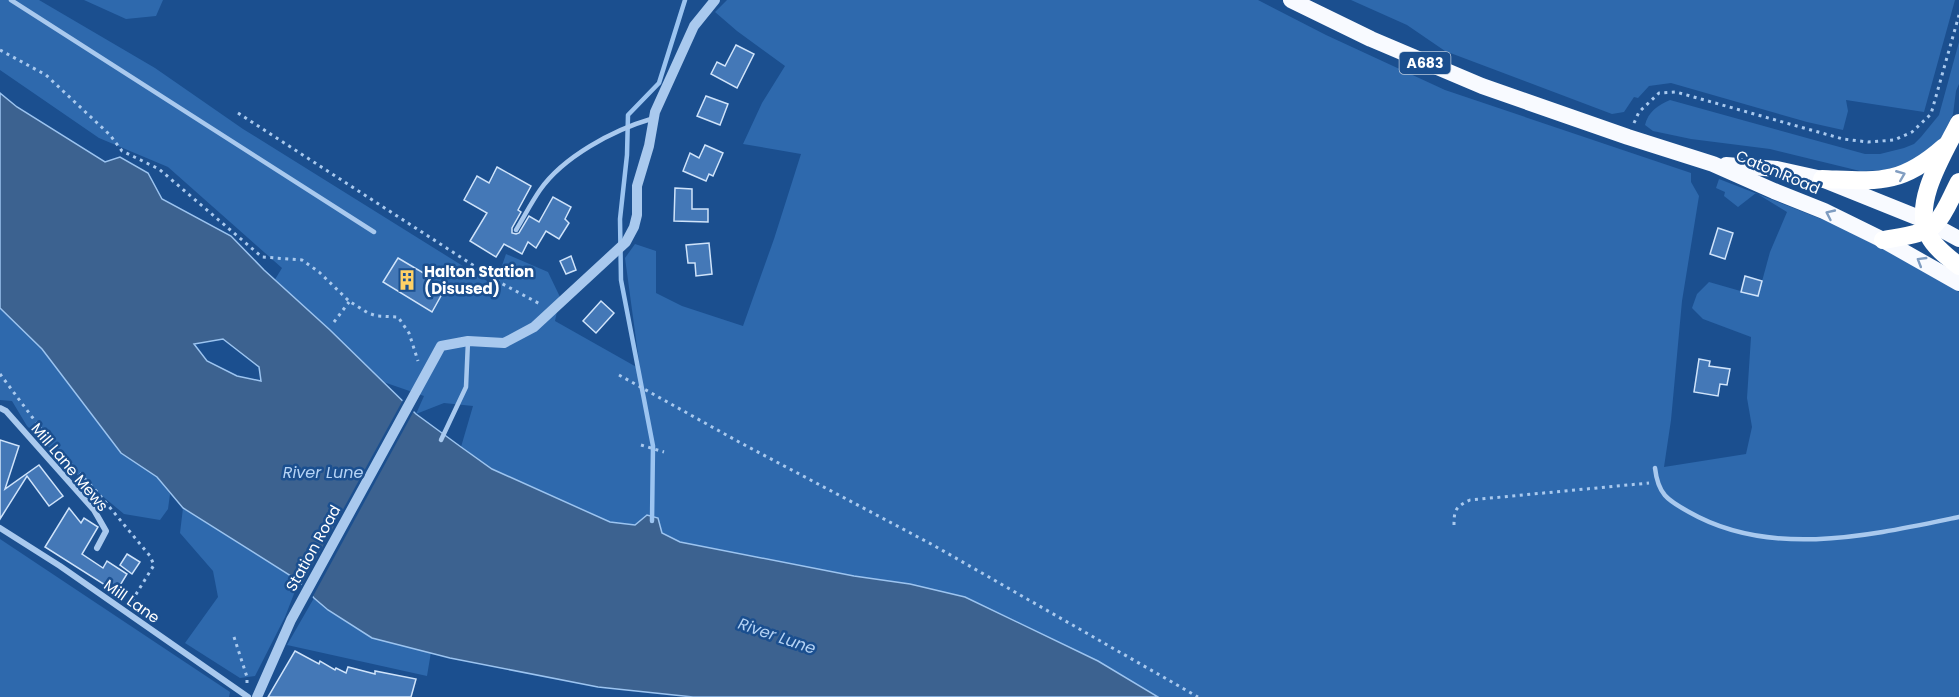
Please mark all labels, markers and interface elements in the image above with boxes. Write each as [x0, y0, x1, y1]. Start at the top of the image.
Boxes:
road number: A683 [1400, 52, 1450, 74]
street label: Caton Road [1733, 145, 1823, 199]
one-way arrow [1894, 170, 1905, 182]
one-way arrow [1826, 210, 1837, 222]
one-way arrow [1917, 256, 1927, 268]
place label: Halton Station (Disused) [424, 261, 534, 299]
building icon: Halton Station (Disused) [395, 268, 419, 292]
street label: Mill Lane Mews [27, 418, 113, 516]
water label: River Lune [283, 461, 363, 484]
street label: Station Road [281, 501, 345, 595]
street label: Mill Lane [100, 574, 164, 628]
water label: River Lune [735, 612, 819, 660]

